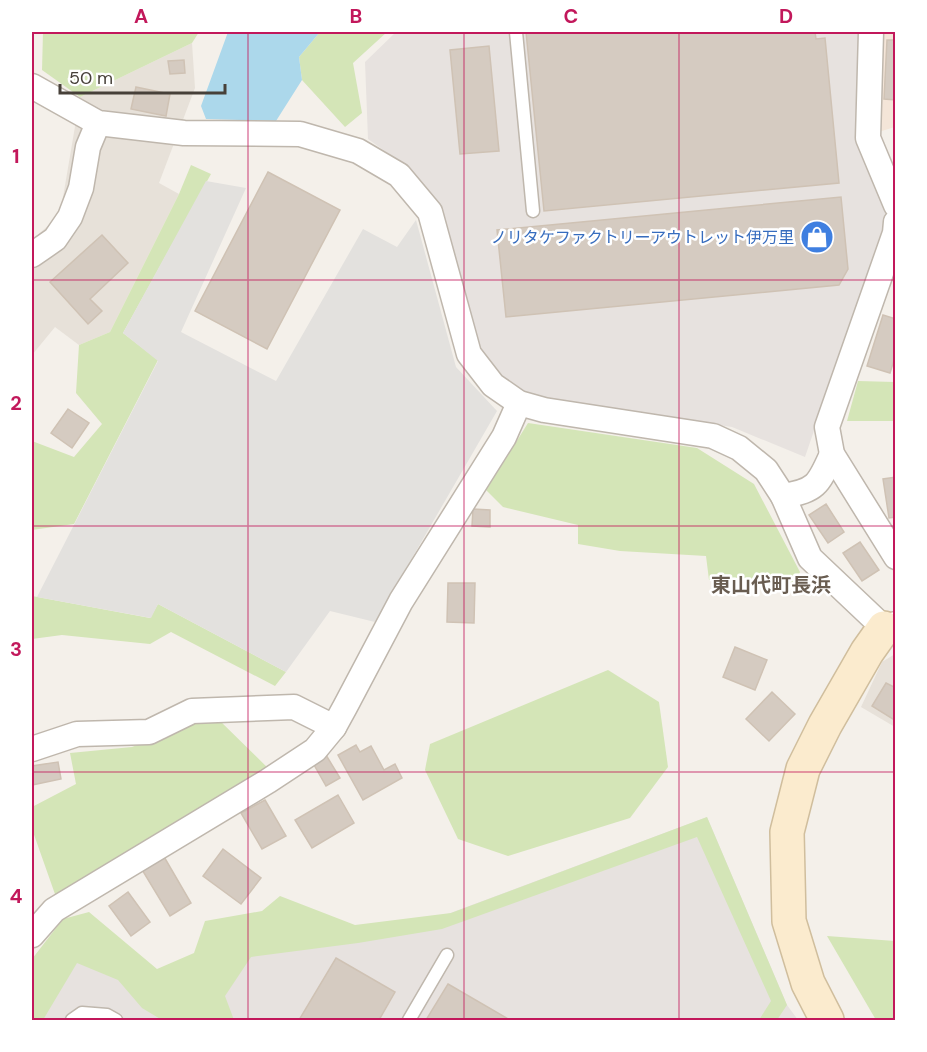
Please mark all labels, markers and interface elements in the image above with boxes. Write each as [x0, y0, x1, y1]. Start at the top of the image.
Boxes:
text: A [134, 3, 148, 29]
text: B [350, 3, 362, 29]
text: C [564, 3, 578, 29]
text: D [779, 3, 793, 29]
scale bar [60, 57, 225, 95]
text: 50 m [69, 66, 113, 90]
text: 1 [12, 143, 20, 169]
shop icon: ノリタケファクトリーアウトレット伊万里 [799, 219, 835, 255]
place label: ノリタケファクトリーアウトレット伊万里 [491, 227, 794, 248]
text: 2 [10, 390, 22, 416]
district label: 東山代町長浜 [711, 572, 831, 598]
text: 3 [10, 636, 22, 662]
text: 4 [10, 883, 23, 909]

